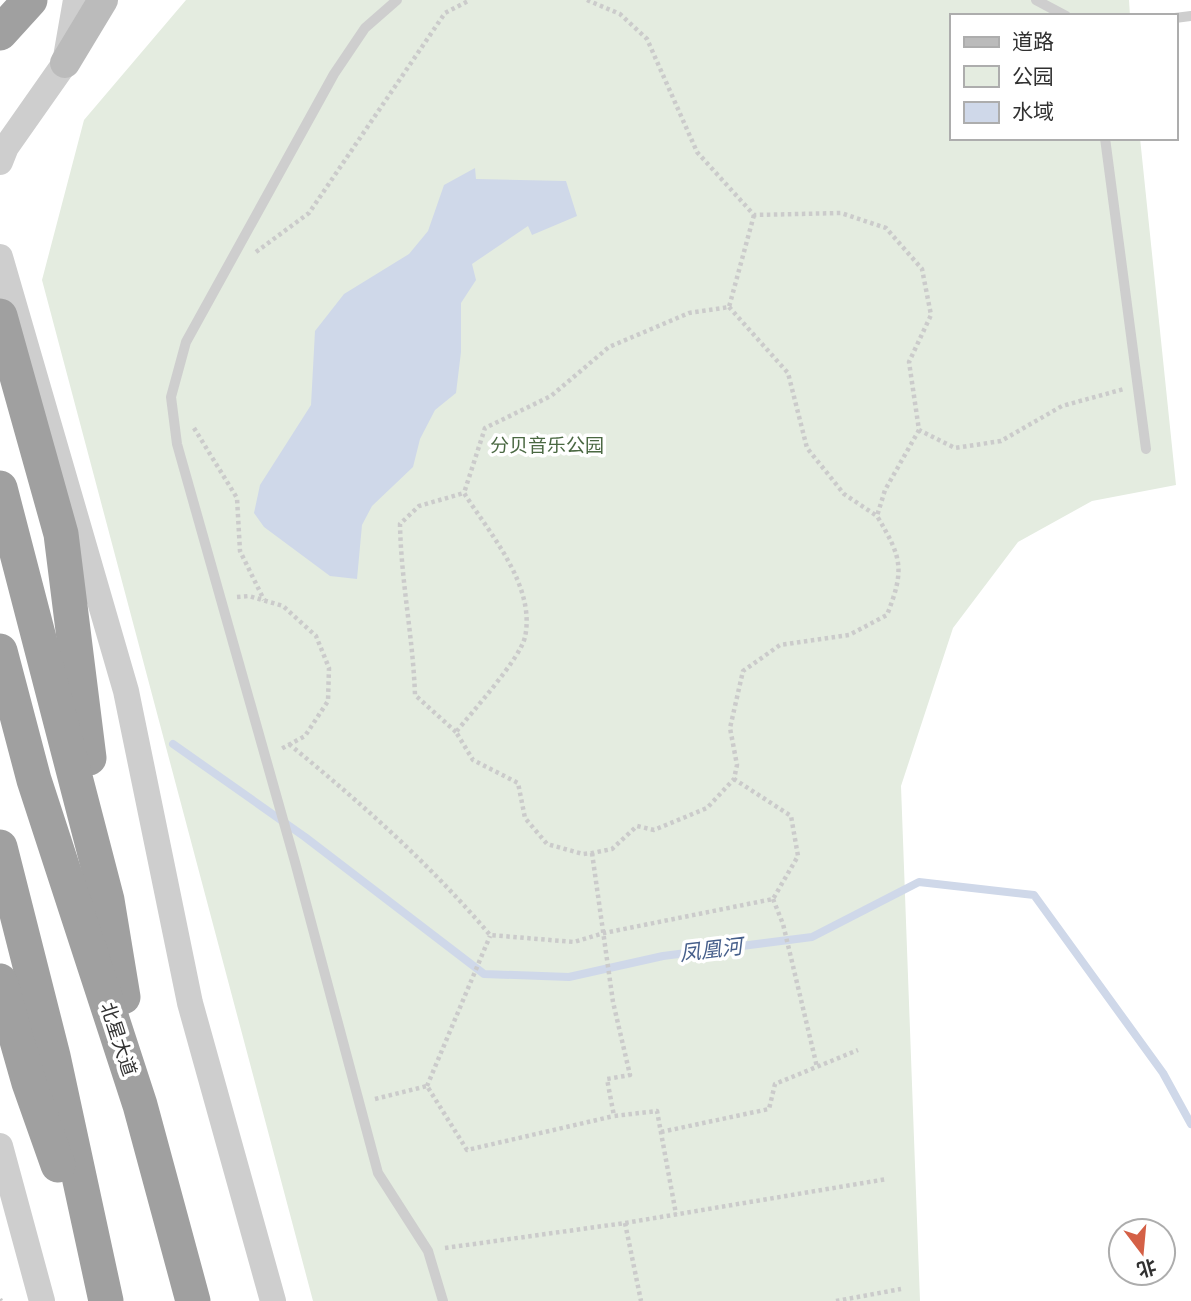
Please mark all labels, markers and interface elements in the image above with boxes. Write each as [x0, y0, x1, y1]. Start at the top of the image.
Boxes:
legend [950, 14, 1177, 140]
text: 道路 [1012, 28, 1054, 55]
text: 公园 [1012, 63, 1054, 90]
text: 水域 [1012, 98, 1054, 125]
park label: 分贝音乐公园 [490, 433, 604, 457]
water label: 凤凰河 [678, 932, 748, 967]
street label: 北星大道 [96, 999, 142, 1079]
north arrow [1107, 1217, 1177, 1287]
text: 北 [1134, 1254, 1159, 1282]

